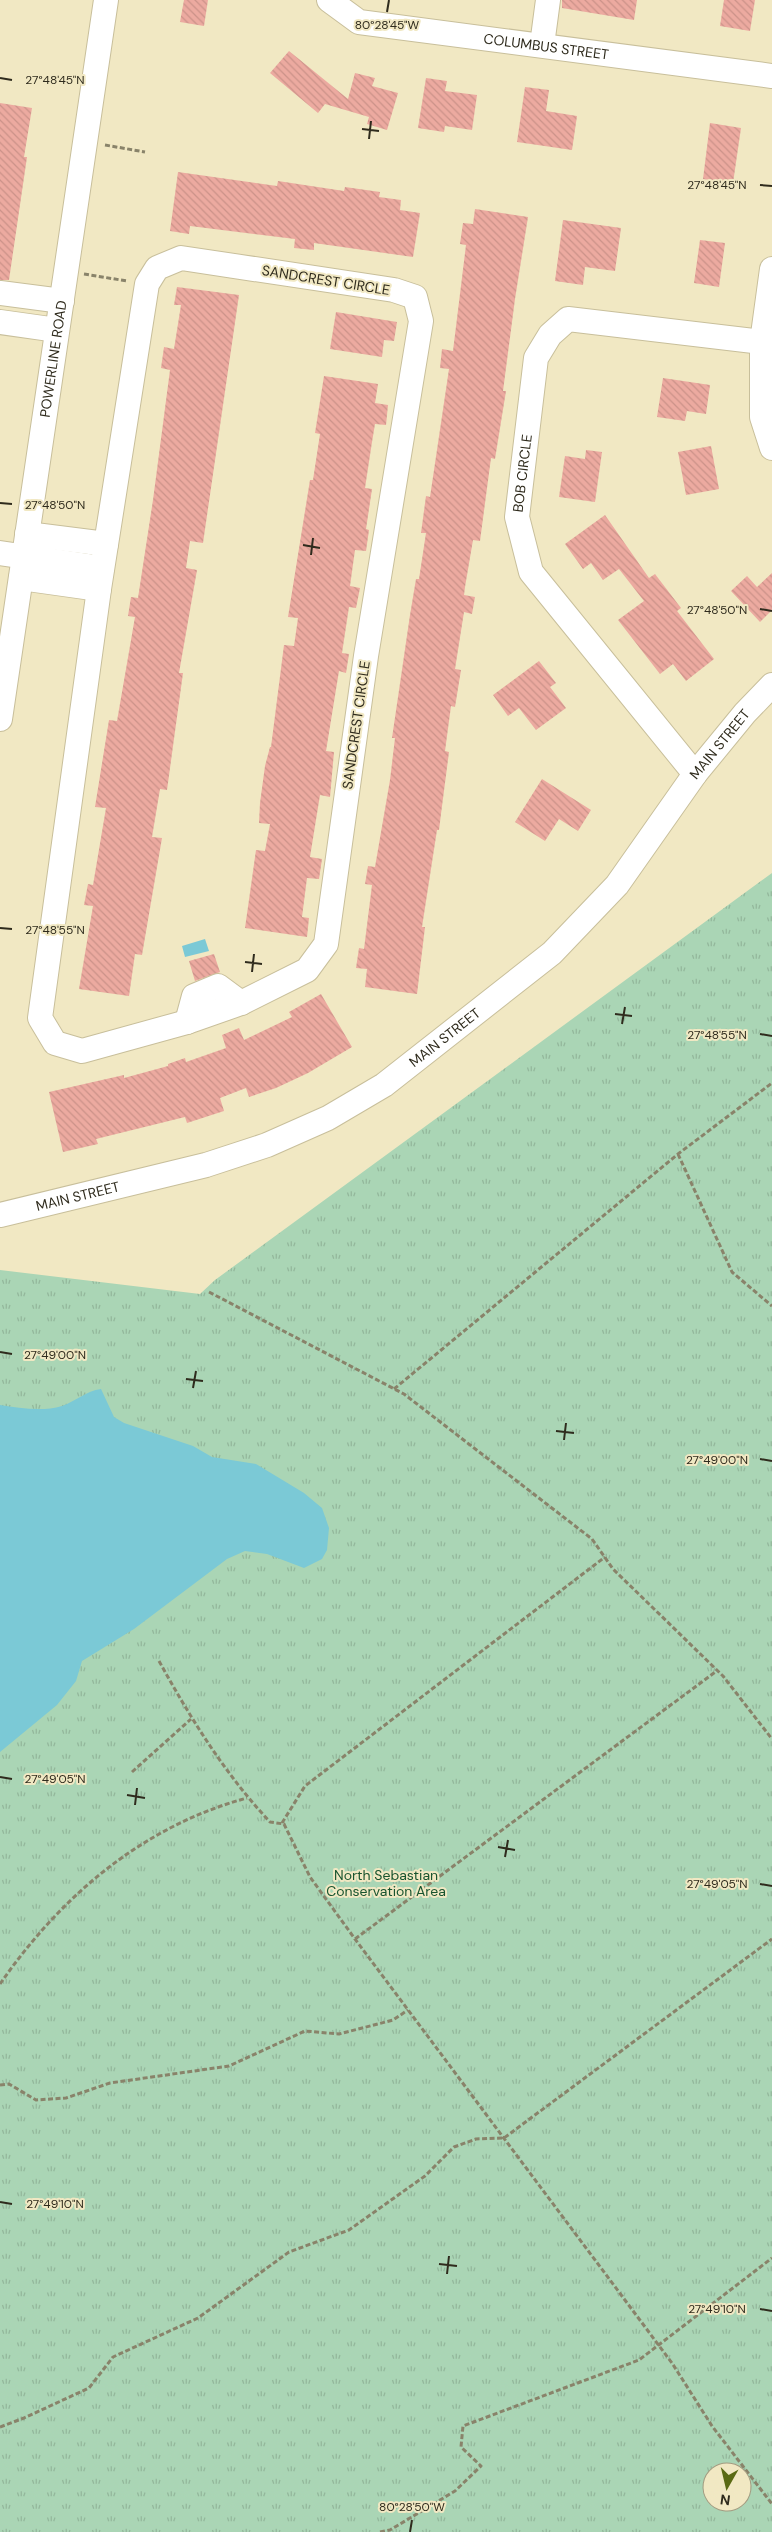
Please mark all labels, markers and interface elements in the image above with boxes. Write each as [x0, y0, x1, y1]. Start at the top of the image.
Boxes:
text: 80°28'45"W [355, 17, 420, 33]
street label: COLUMBUS STREET [483, 29, 610, 64]
text: 27°48'45"N [25, 72, 85, 88]
text: 27°48'45"N [687, 177, 747, 193]
street label: SANDCREST CIRCLE [261, 261, 391, 299]
street label: POWERLINE ROAD [36, 299, 71, 419]
street label: BOB CIRCLE [509, 433, 536, 513]
text: 27°48'50"N [25, 497, 85, 513]
text: 27°48'50"N [687, 602, 747, 618]
street label: SANDCREST CIRCLE [338, 660, 374, 790]
street label: MAIN STREET [685, 705, 754, 783]
text: 27°48'55"N [25, 922, 85, 938]
street label: MAIN STREET [405, 1004, 484, 1071]
text: 27°48'55"N [687, 1027, 747, 1043]
street label: MAIN STREET [34, 1177, 122, 1215]
text: 27°49'00"N [24, 1347, 86, 1363]
text: 27°49'00"N [686, 1452, 748, 1468]
text: 27°49'05"N [24, 1771, 86, 1787]
park label: North Sebastian Conservation Area [326, 1866, 446, 1900]
text: 27°49'05"N [686, 1876, 748, 1892]
text: 27°49'10"N [26, 2196, 84, 2212]
text: 27°49'10"N [688, 2301, 746, 2317]
north arrow [702, 2462, 752, 2512]
text: N [719, 2490, 732, 2509]
text: 80°28'50"W [379, 2499, 445, 2515]

